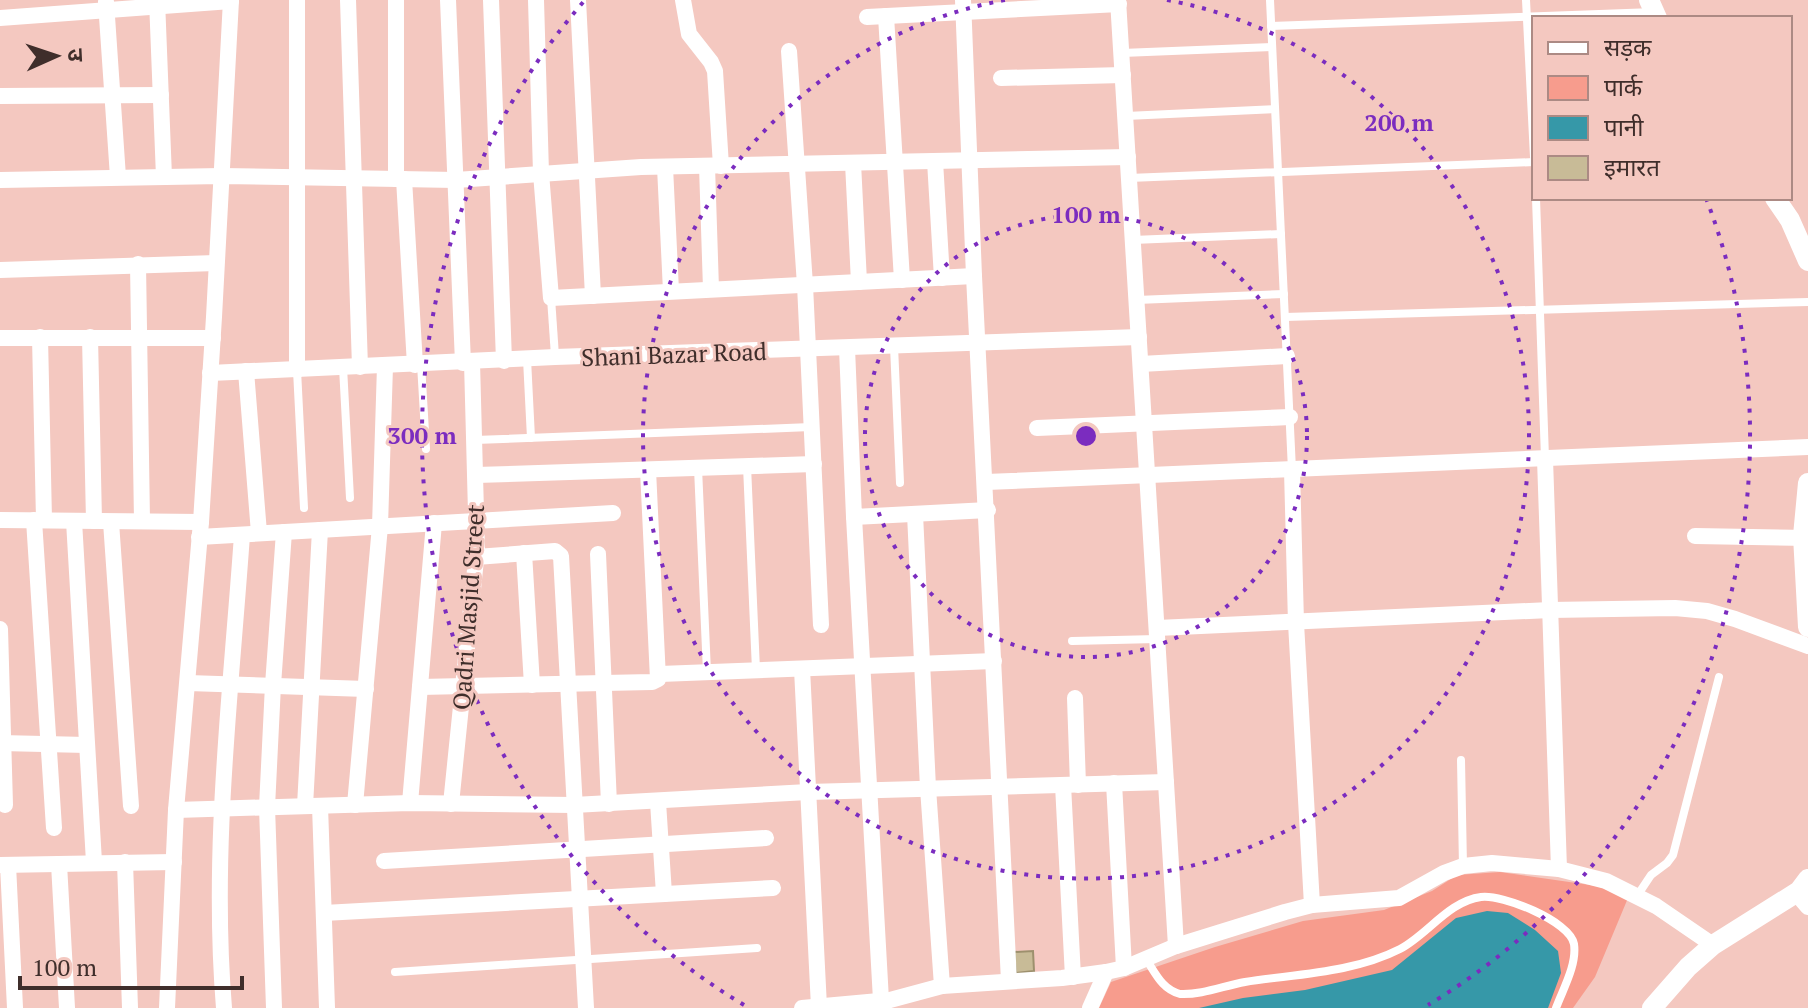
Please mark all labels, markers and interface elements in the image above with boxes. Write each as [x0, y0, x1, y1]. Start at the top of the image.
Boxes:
north arrow [16, 16, 96, 96]
legend [1532, 16, 1792, 200]
text: सड़क [1604, 31, 1652, 63]
text: उ [62, 48, 91, 63]
text: पार्क [1604, 71, 1643, 103]
text: 200 m [1364, 106, 1434, 138]
text: पानी [1604, 111, 1644, 143]
text: इमारत [1604, 151, 1661, 183]
text: 100 m [1051, 198, 1121, 230]
street label: Shani Bazar Road [581, 335, 767, 373]
text: 300 m [387, 419, 457, 451]
centre of rings [1072, 422, 1100, 450]
street label: Qadri Masjid Street [445, 503, 491, 711]
scale bar [20, 940, 242, 990]
text: 100 m [32, 951, 97, 983]

